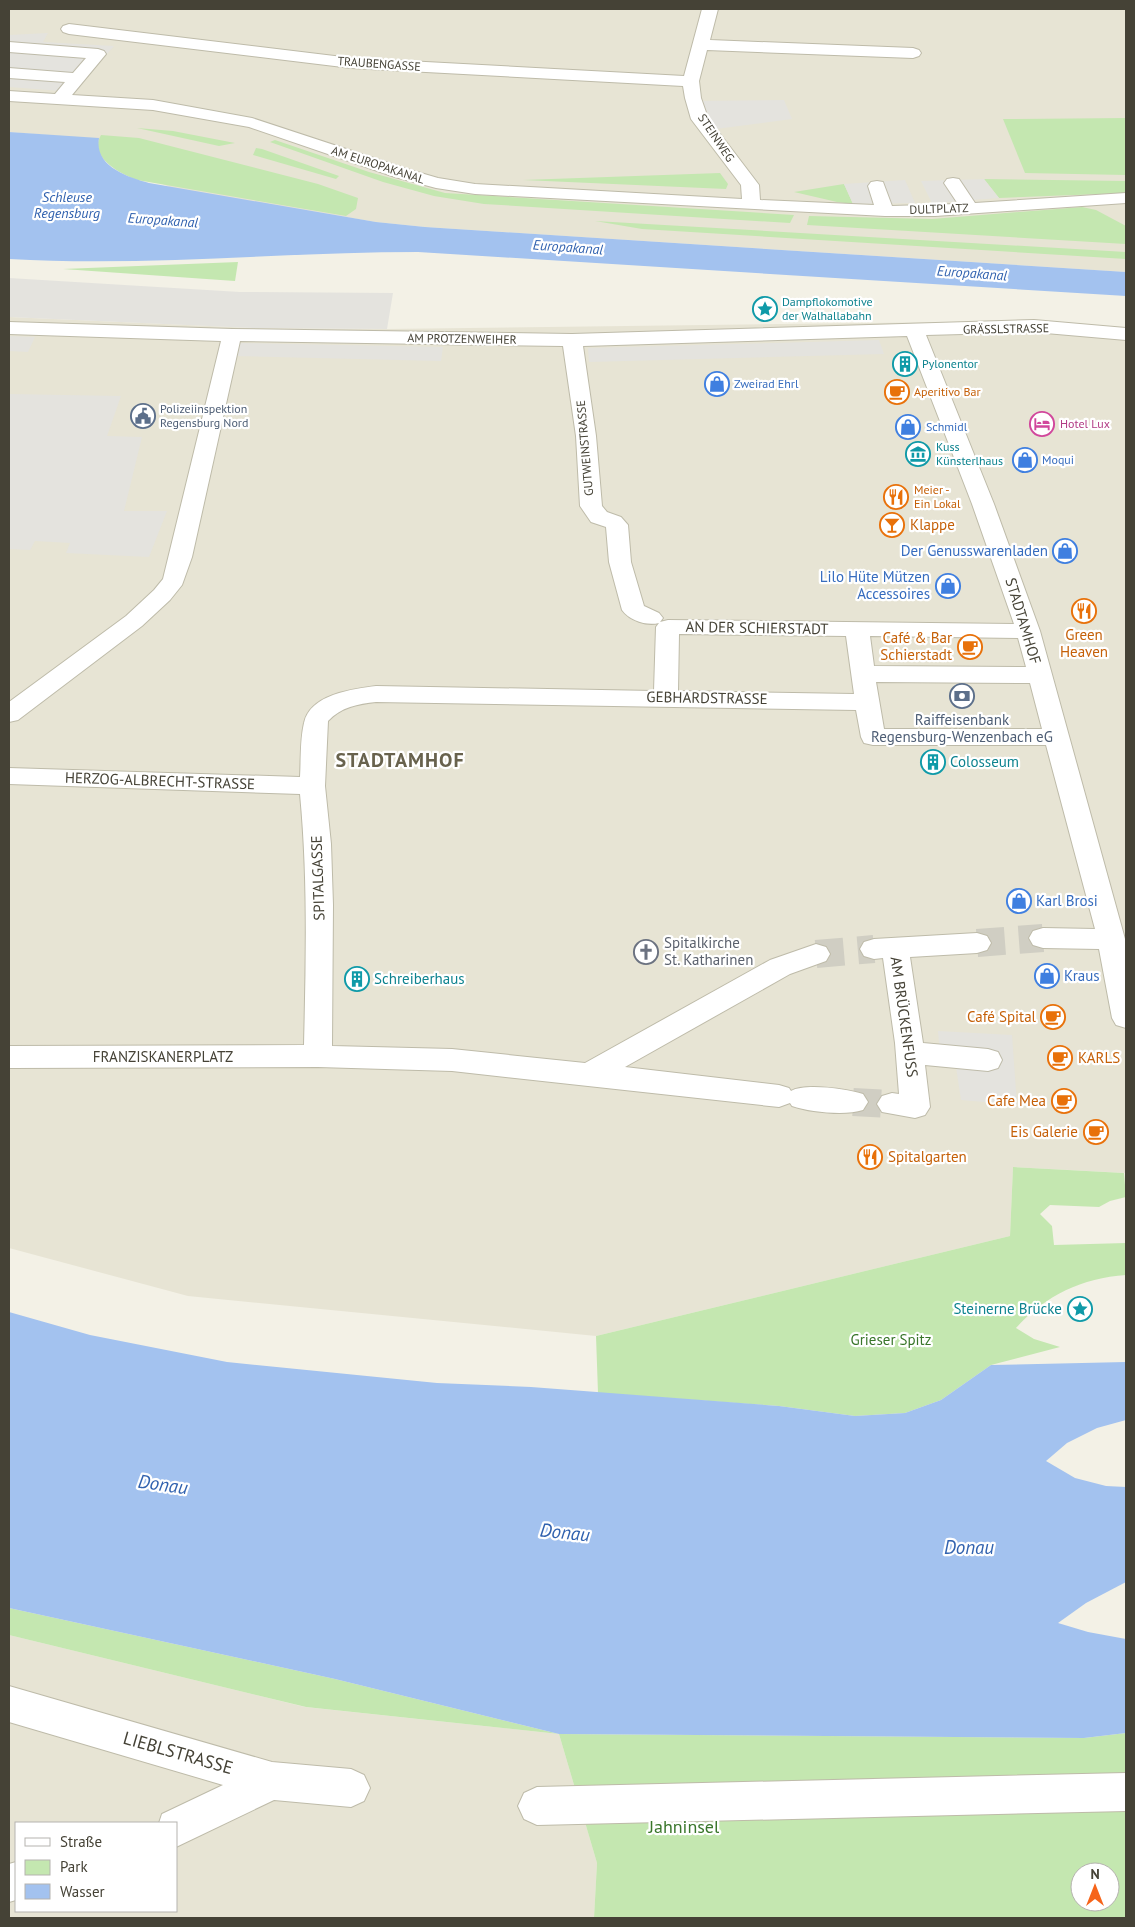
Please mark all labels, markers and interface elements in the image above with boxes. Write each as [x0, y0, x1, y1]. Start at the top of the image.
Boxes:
street label: TRAUBENGASSE [337, 53, 421, 74]
street label: STEINWEG [695, 111, 738, 165]
street label: AM EUROPAKANAL [330, 142, 427, 187]
water label: Schleuse Regensburg [34, 188, 100, 222]
street label: DULTPLATZ [909, 200, 969, 217]
water label: Europakanal [127, 209, 199, 231]
water label: Europakanal [532, 236, 604, 258]
water label: Europakanal [936, 262, 1008, 284]
place label: Dampflokomotive der Walhallabahn [782, 294, 873, 323]
place icon: Dampflokomotive der Walhallabahn [752, 296, 778, 322]
street label: GRÄSSLSTRASSE [963, 320, 1049, 337]
street label: AM PROTZENWEIHER [407, 330, 517, 347]
building icon: Pylonentor [892, 351, 918, 377]
place label: Pylonentor [922, 356, 978, 371]
shop icon: Zweirad Ehrl [704, 371, 730, 397]
place label: Zweirad Ehrl [734, 376, 799, 391]
cafe icon: Aperitivo Bar [884, 379, 910, 405]
place label: Aperitivo Bar [914, 384, 981, 399]
street label: GUTWEINSTRASSE [573, 400, 596, 496]
place label: Polizeiinspektion Regensburg Nord [160, 401, 248, 430]
public building icon: Polizeiinspektion Regensburg Nord [130, 403, 156, 429]
hotel icon: Hotel Lux [1029, 411, 1055, 437]
shop icon: Schmidl [895, 414, 921, 440]
place label: Hotel Lux [1060, 416, 1110, 431]
place label: Schmidl [926, 419, 968, 434]
place label: Kuss Künsterlhaus [936, 439, 1003, 468]
museum icon: Kuss Künsterlhaus [905, 441, 931, 467]
shop icon: Moqui [1012, 447, 1038, 473]
place label: Moqui [1042, 452, 1074, 467]
place label: Meier - Ein Lokal [914, 482, 961, 511]
restaurant icon: Meier - Ein Lokal [883, 484, 909, 510]
bar icon: Klappe [879, 512, 905, 538]
place label: Klappe [910, 515, 955, 534]
shop icon: Der Genusswarenladen [1052, 538, 1078, 564]
place label: Der Genusswarenladen [901, 541, 1048, 560]
place label: Lilo Hüte Mützen Accessoires [820, 567, 930, 603]
shop icon: Lilo Hüte Mützen Accessoires [935, 573, 961, 599]
street label: STADTAMHOF [1001, 575, 1046, 666]
restaurant icon: Green Heaven [1071, 598, 1097, 624]
street label: AN DER SCHIERSTADT [685, 617, 829, 638]
place label: Green Heaven [1060, 625, 1108, 661]
place label: Café & Bar Schierstadt [880, 628, 952, 664]
cafe icon: Café & Bar Schierstadt [957, 634, 983, 660]
bank icon: Raiffeisenbank Regensburg-Wenzenbach eG [949, 683, 975, 709]
street label: GEBHARDSTRASSE [646, 687, 768, 708]
place label: Raiffeisenbank Regensburg-Wenzenbach eG [871, 710, 1053, 746]
district label: STADTAMHOF [335, 747, 465, 773]
building icon: Colosseum [920, 749, 946, 775]
place label: Colosseum [950, 752, 1019, 771]
street label: HERZOG-ALBRECHT-STRASSE [65, 768, 255, 793]
street label: SPITALGASSE [307, 835, 328, 921]
shop icon: Karl Brosi [1006, 888, 1032, 914]
place label: Karl Brosi [1036, 891, 1098, 910]
place label: Spitalkirche St. Katharinen [664, 933, 753, 969]
church icon: Spitalkirche St. Katharinen [633, 939, 659, 965]
street label: AM BRÜCKENFUSS [887, 955, 922, 1078]
shop icon: Kraus [1034, 963, 1060, 989]
building icon: Schreiberhaus [344, 966, 370, 992]
place label: Kraus [1064, 966, 1100, 985]
place label: Schreiberhaus [374, 969, 465, 988]
cafe icon: Café Spital [1040, 1004, 1066, 1030]
place label: Café Spital [967, 1007, 1037, 1026]
cafe icon: KARLS [1047, 1045, 1073, 1071]
street label: FRANZISKANERPLATZ [93, 1047, 233, 1066]
place label: KARLS [1078, 1048, 1120, 1067]
cafe icon: Cafe Mea [1051, 1088, 1077, 1114]
place label: Cafe Mea [987, 1091, 1046, 1110]
cafe icon: Eis Galerie [1083, 1119, 1109, 1145]
place label: Eis Galerie [1010, 1122, 1078, 1141]
restaurant icon: Spitalgarten [857, 1144, 883, 1170]
place label: Spitalgarten [888, 1147, 967, 1166]
place icon: Steinerne Brücke [1067, 1296, 1093, 1322]
place label: Steinerne Brücke [953, 1299, 1062, 1318]
park label: Grieser Spitz [851, 1330, 931, 1349]
water label: Donau [136, 1469, 190, 1499]
water label: Donau [539, 1517, 591, 1547]
water label: Donau [944, 1535, 994, 1559]
street label: LIEBLSTRASSE [121, 1726, 236, 1779]
park label: Jahninsel [648, 1815, 720, 1838]
legend [15, 1822, 178, 1912]
text: Straße [60, 1832, 102, 1851]
text: Park [60, 1857, 88, 1876]
north arrow [1070, 1862, 1120, 1912]
text: N [1090, 1865, 1100, 1883]
text: Wasser [60, 1882, 105, 1901]

